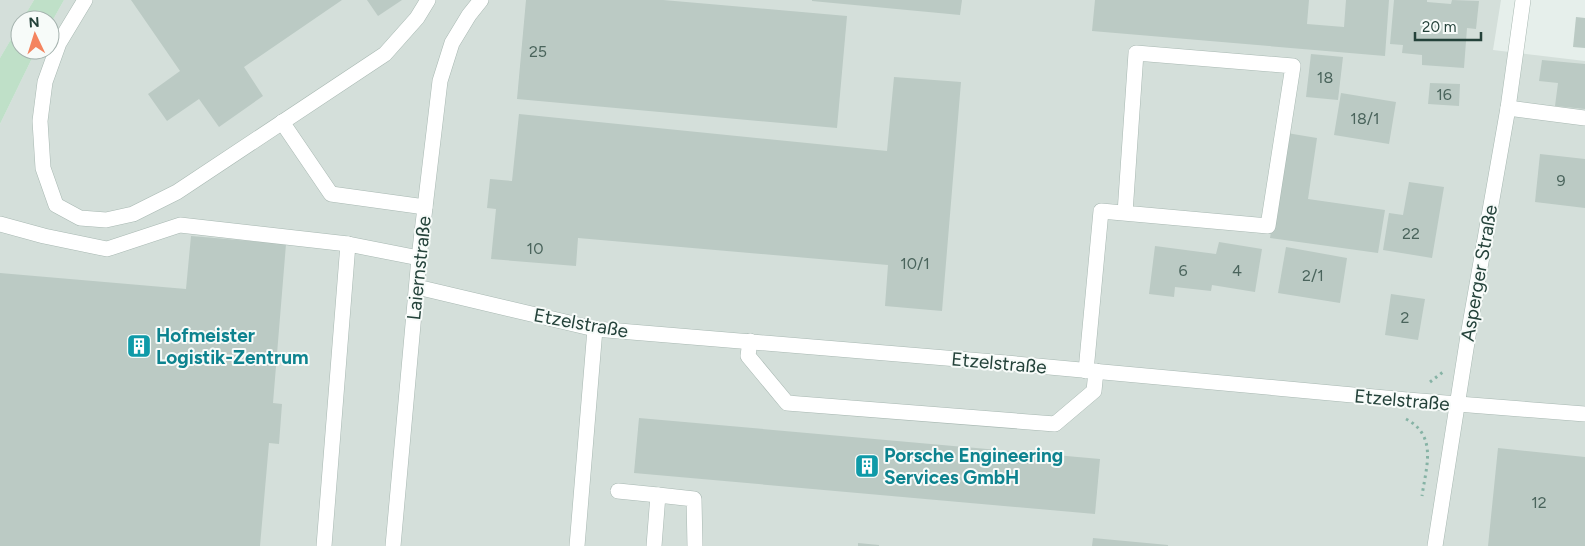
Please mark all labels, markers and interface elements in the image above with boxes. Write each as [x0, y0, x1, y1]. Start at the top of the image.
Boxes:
north arrow [10, 10, 60, 60]
scale bar [1415, 10, 1481, 42]
text: N [28, 14, 40, 31]
text: 20 m [1422, 18, 1456, 36]
house number: 25 [529, 42, 547, 61]
house number: 18 [1317, 68, 1333, 87]
house number: 16 [1436, 85, 1452, 104]
house number: 18/1 [1350, 109, 1380, 128]
house number: 9 [1556, 171, 1566, 190]
street label: Asperger Straße [1456, 203, 1502, 343]
street label: Laiernstraße [402, 215, 436, 321]
house number: 22 [1402, 224, 1420, 243]
house number: 10 [527, 239, 543, 258]
house number: 10/1 [900, 254, 930, 273]
house number: 6 [1178, 261, 1188, 280]
house number: 4 [1232, 261, 1242, 280]
house number: 2/1 [1302, 266, 1324, 285]
street label: Etzelstraße [532, 303, 630, 343]
house number: 2 [1401, 308, 1409, 327]
place label: Hofmeister Logistik-Zentrum [156, 324, 309, 369]
building icon: Hofmeister Logistik-Zentrum [126, 333, 152, 359]
street label: Etzelstraße [950, 347, 1048, 379]
street label: Etzelstraße [1353, 384, 1451, 416]
place label: Porsche Engineering Services GmbH [884, 444, 1063, 489]
building icon: Porsche Engineering Services GmbH [854, 453, 880, 479]
house number: 12 [1531, 493, 1547, 512]

